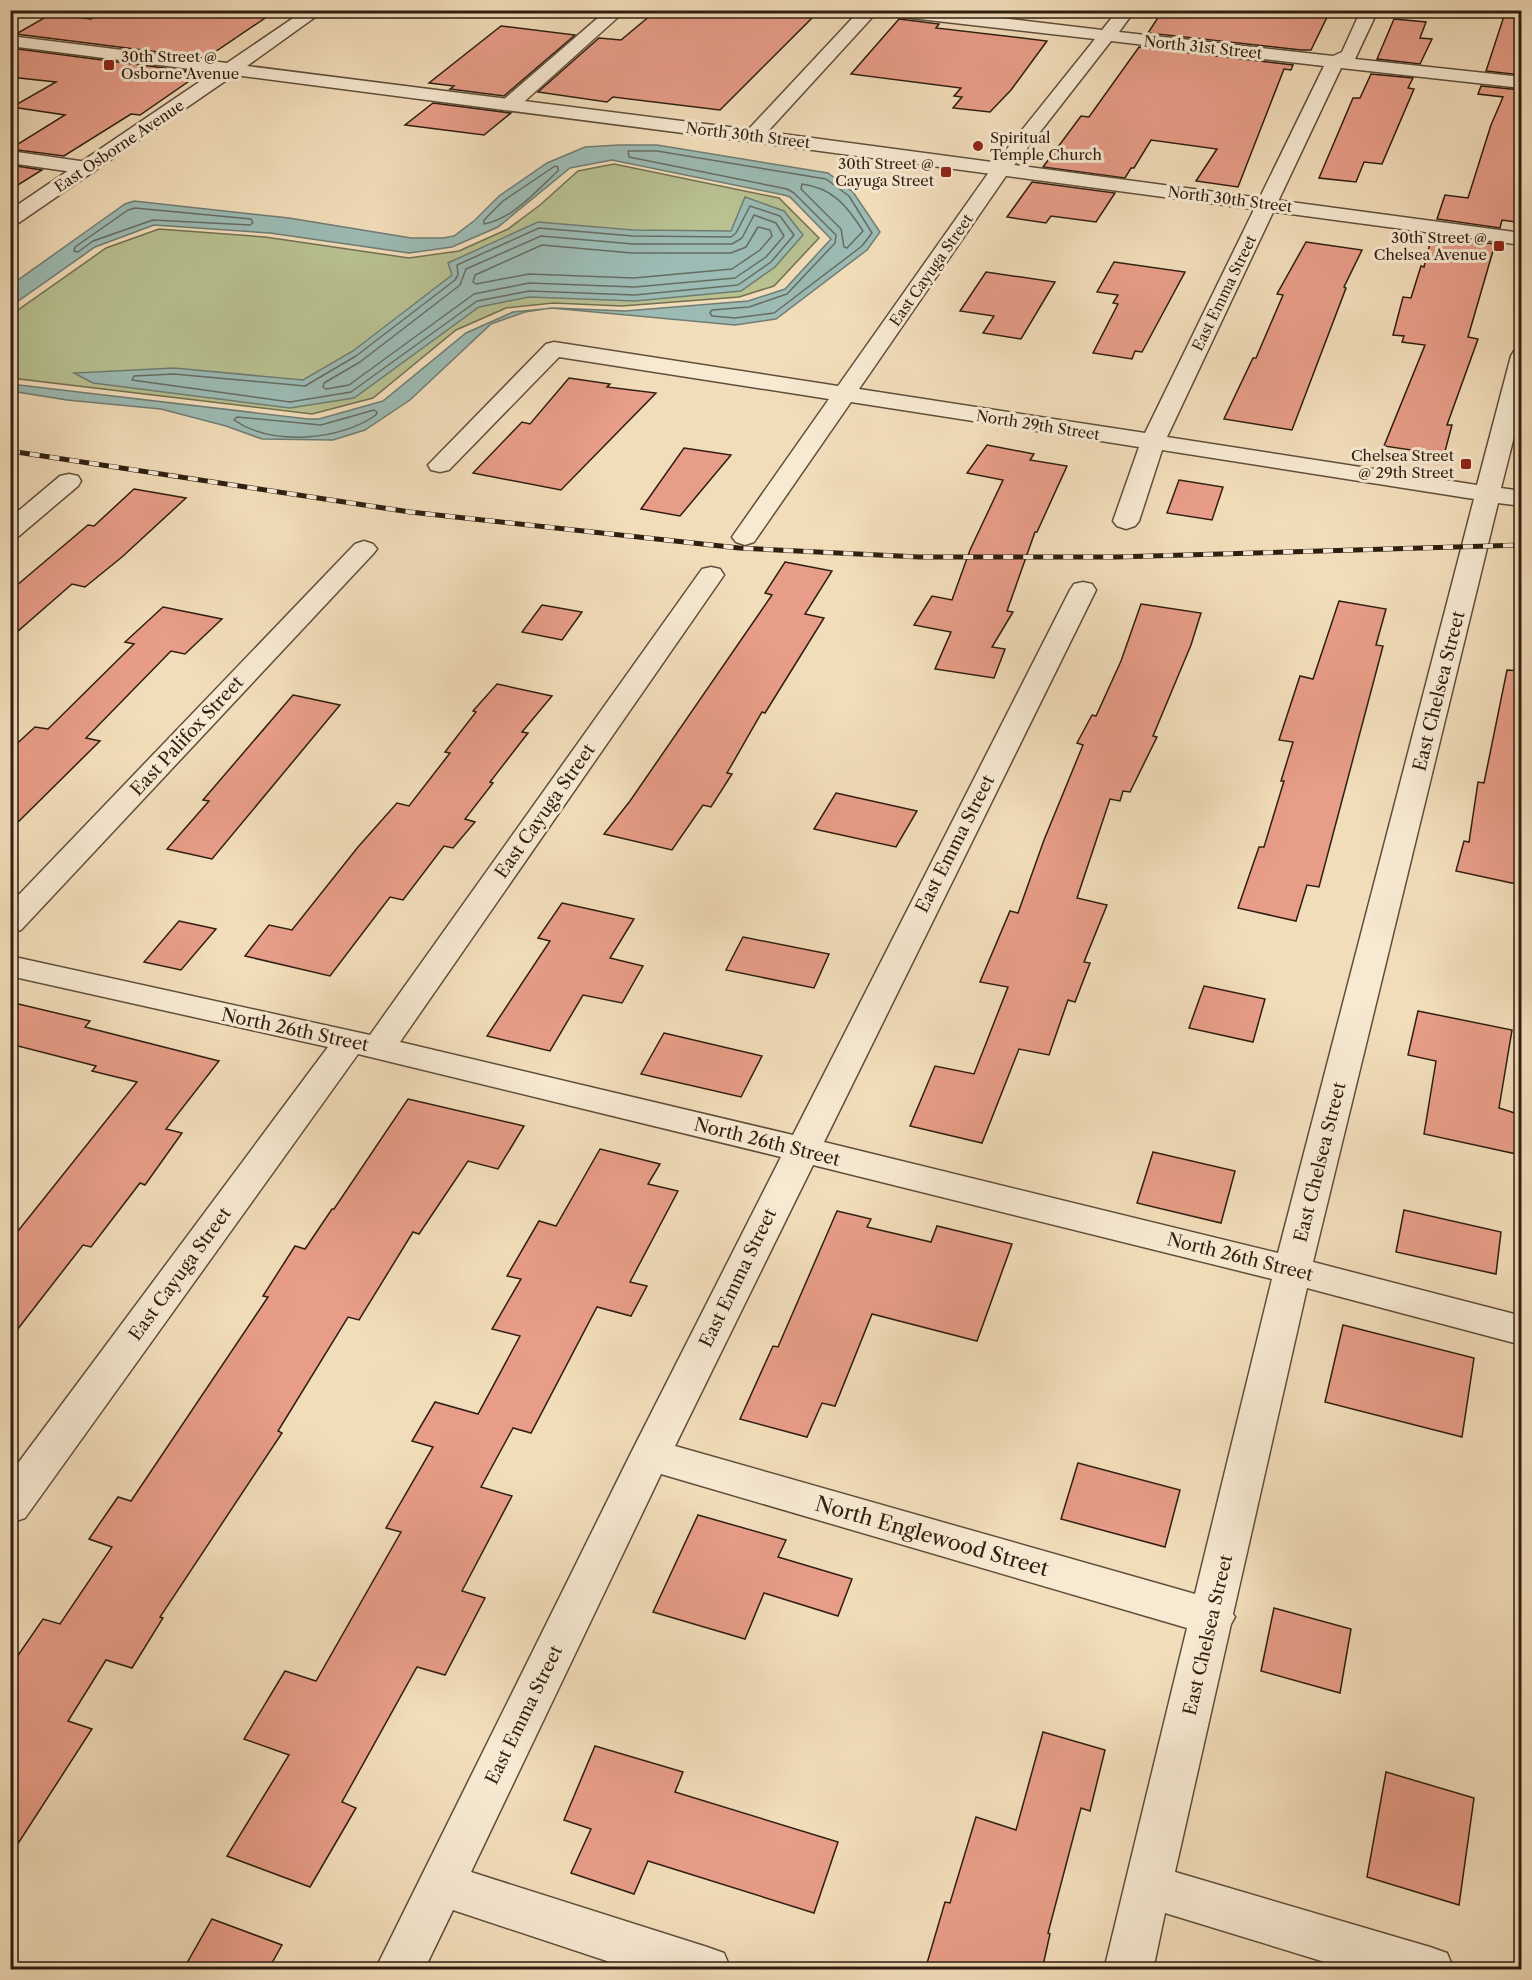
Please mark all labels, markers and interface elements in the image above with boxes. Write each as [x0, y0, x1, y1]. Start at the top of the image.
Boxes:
street label: North 31st Street [1143, 31, 1264, 63]
place label: 30th Street @ Osborne Avenue [121, 47, 239, 83]
marker: 30th Street @ Osborne Avenue [102, 58, 116, 72]
street label: East Osborne Avenue [51, 96, 187, 196]
street label: North 30th Street [685, 118, 812, 152]
place label: Spiritual Temple Church [990, 128, 1102, 164]
marker: Spiritual Temple Church [971, 139, 985, 153]
place label: 30th Street @ Cayuga Street [835, 154, 935, 190]
marker: 30th Street @ Cayuga Street [939, 165, 953, 179]
street label: North 30th Street [1167, 182, 1294, 216]
street label: East Cayuga Street [885, 210, 977, 330]
place label: 30th Street @ Chelsea Avenue [1374, 228, 1487, 264]
street label: East Emma Street [1188, 231, 1261, 354]
marker: 30th Street @ Chelsea Avenue [1492, 239, 1506, 253]
street label: North 29th Street [975, 406, 1102, 444]
place label: Chelsea Street @ 29th Street [1351, 446, 1455, 482]
marker: Chelsea Street @ 29th Street [1459, 457, 1473, 471]
street label: East Chelsea Street [1408, 608, 1470, 773]
street label: East Palifox Street [126, 671, 249, 800]
street label: East Cayuga Street [490, 739, 600, 883]
street label: East Emma Street [911, 771, 1000, 917]
street label: North 26th Street [219, 1004, 371, 1056]
street label: East Chelsea Street [1289, 1079, 1351, 1244]
street label: North 26th Street [692, 1113, 843, 1171]
street label: East Cayuga Street [124, 1203, 236, 1345]
street label: East Emma Street [695, 1204, 781, 1351]
street label: North 26th Street [1165, 1228, 1316, 1286]
street label: North Englewood Street [812, 1491, 1052, 1581]
street label: East Chelsea Street [1179, 1552, 1237, 1718]
street label: East Emma Street [481, 1641, 567, 1788]

